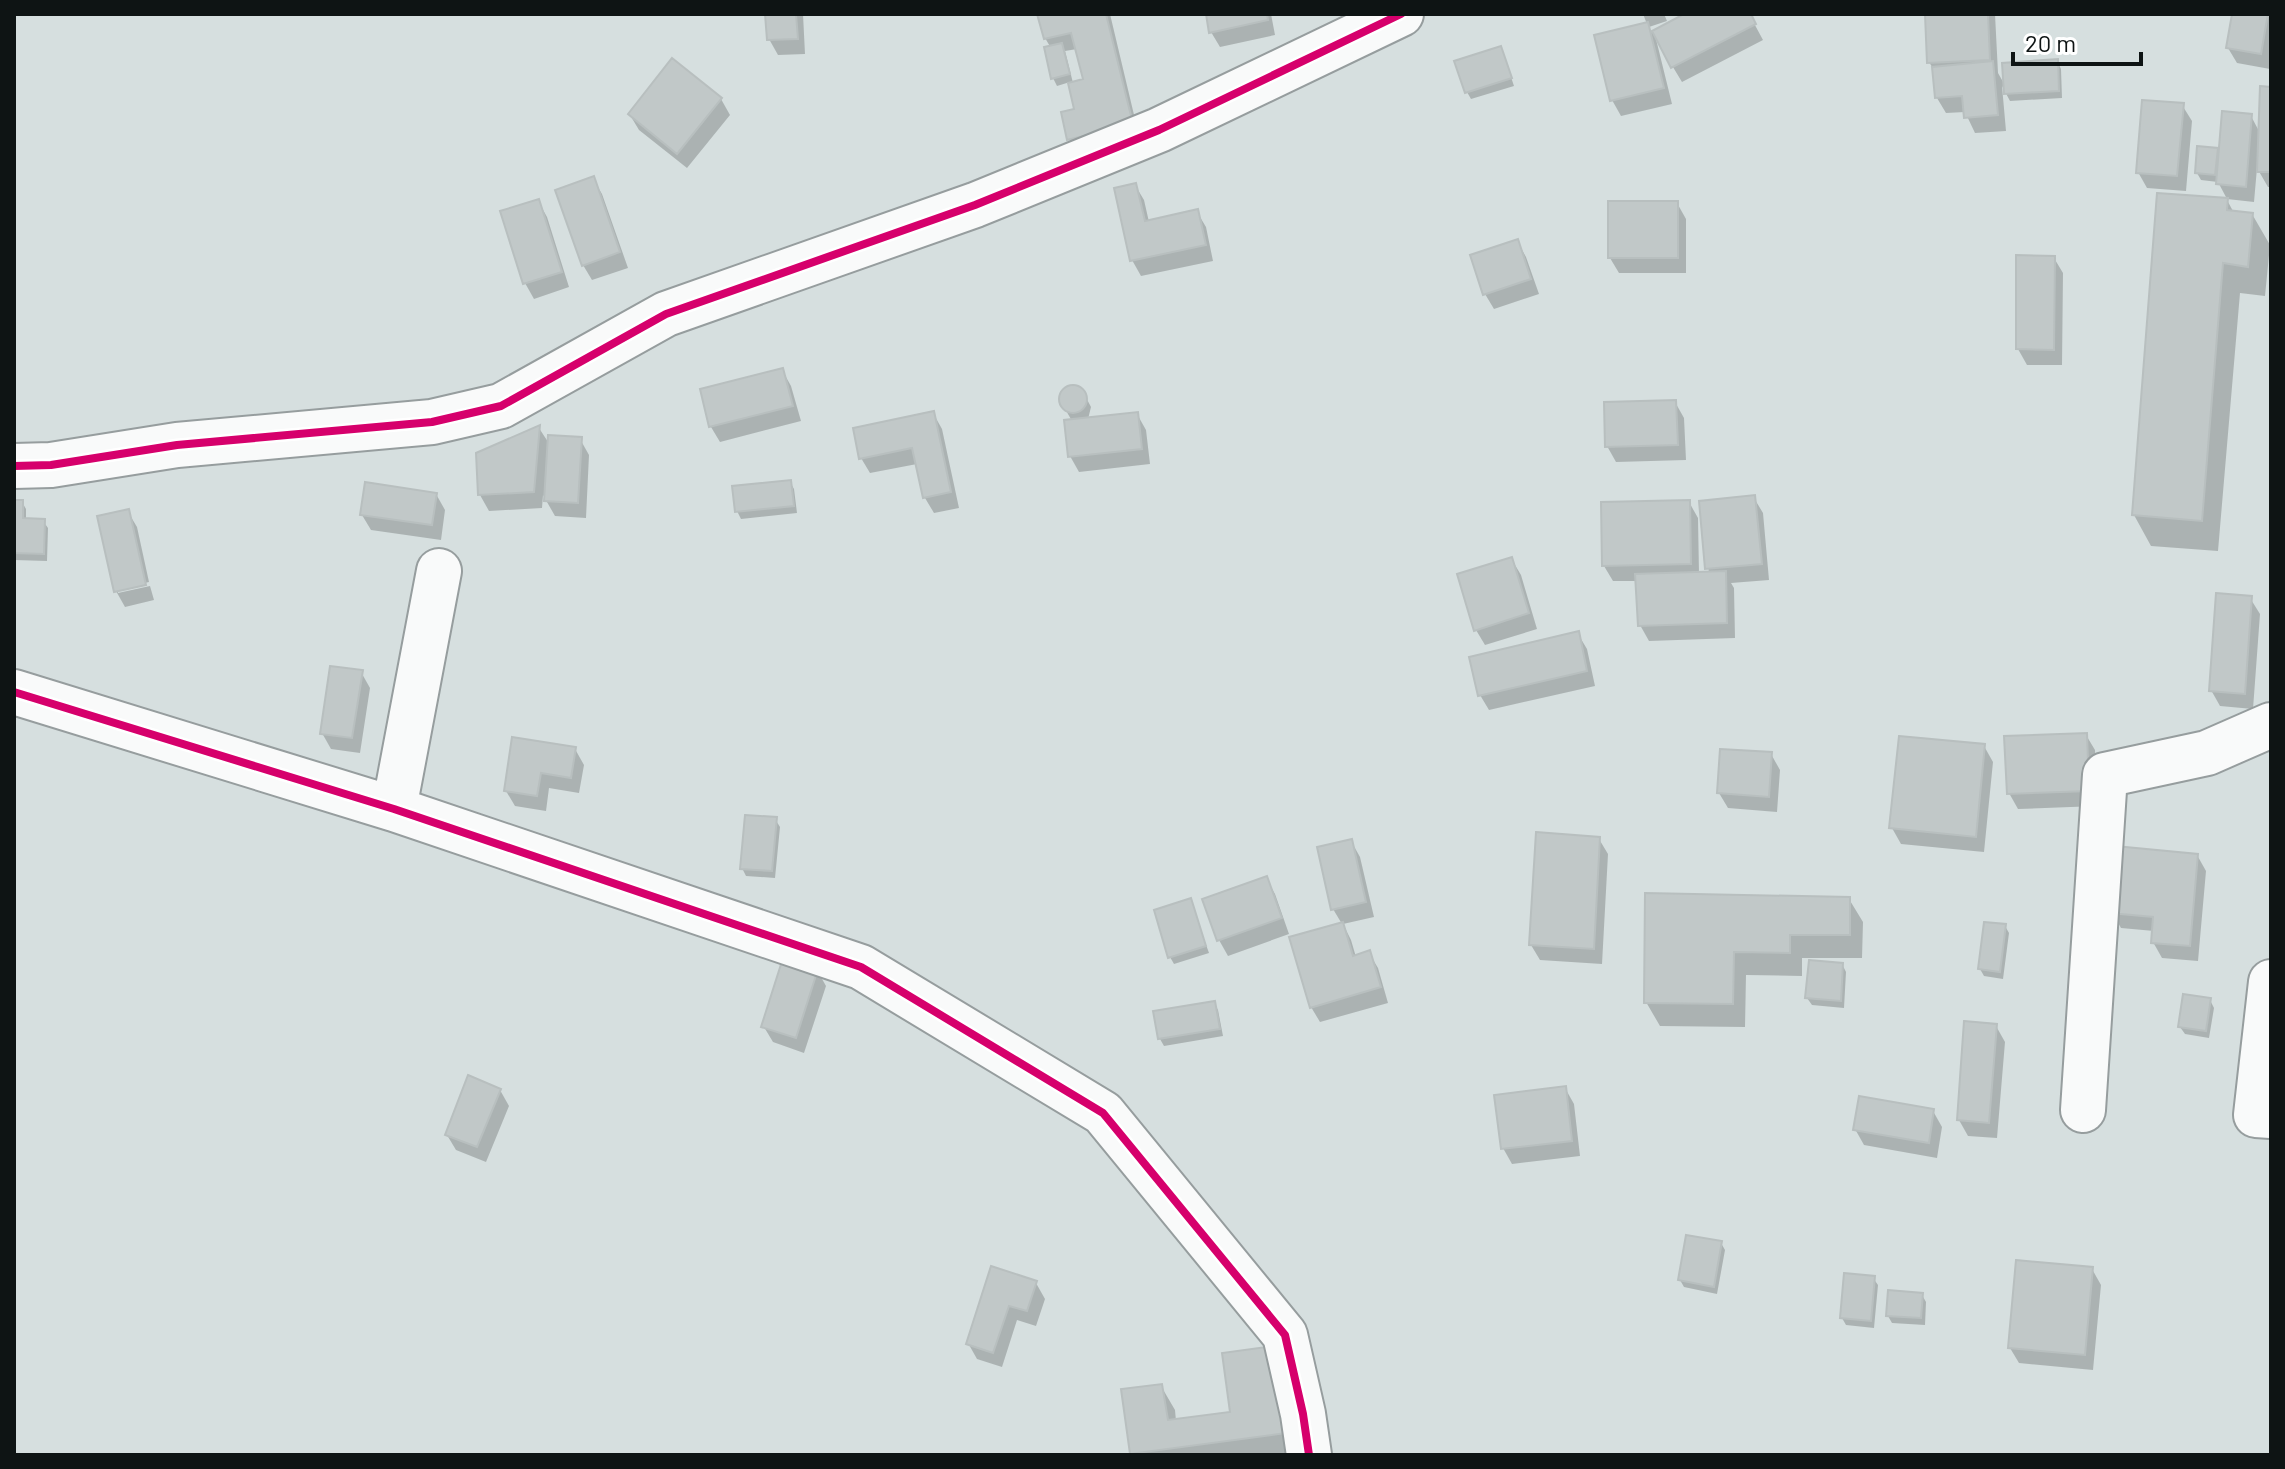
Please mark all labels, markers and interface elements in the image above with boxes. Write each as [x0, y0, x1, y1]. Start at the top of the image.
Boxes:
scale bar [2013, 16, 2141, 66]
text: 20 m [2025, 28, 2076, 57]

